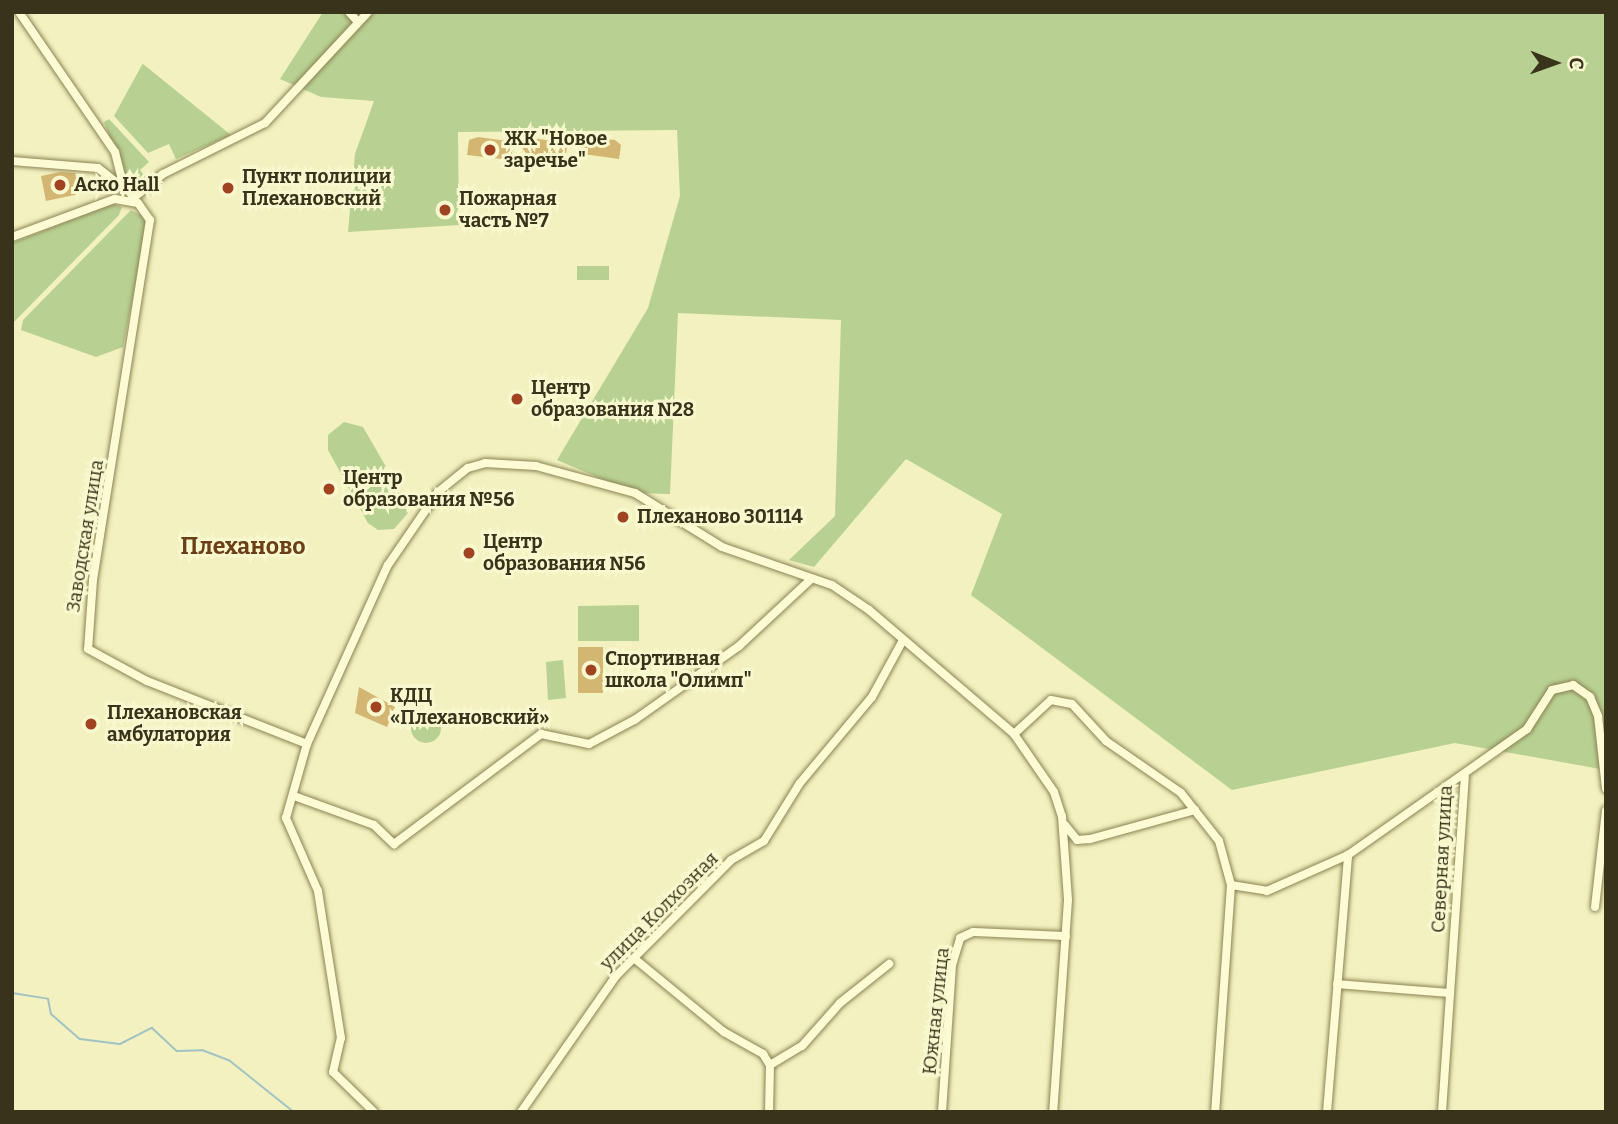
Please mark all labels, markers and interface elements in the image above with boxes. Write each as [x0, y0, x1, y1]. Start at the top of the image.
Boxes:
north arrow [1520, 28, 1590, 98]
text: С [1565, 57, 1588, 70]
place label: ЖК "Новое заречье" [504, 128, 607, 172]
marker: ЖК "Новое заречье" [482, 142, 498, 158]
place label: Пункт полиции Плехановский [242, 166, 391, 210]
place label: Аско Hall [74, 174, 159, 196]
marker: Аско Hall [52, 177, 68, 193]
marker: Пункт полиции Плехановский [220, 180, 236, 196]
place label: Пожарная часть №7 [459, 188, 557, 232]
marker: Пожарная часть №7 [437, 202, 453, 218]
place label: Центр образования N28 [531, 377, 694, 421]
marker: Центр образования N28 [509, 391, 525, 407]
street label: Заводская улица [62, 458, 108, 614]
place label: Центр образования №56 [343, 467, 515, 511]
marker: Центр образования №56 [321, 481, 337, 497]
place label: Плеханово 301114 [637, 506, 803, 528]
marker: Плеханово 301114 [615, 509, 631, 525]
place label: Центр образования N56 [483, 531, 646, 575]
district label: Плеханово [180, 532, 306, 560]
marker: Центр образования N56 [461, 545, 477, 561]
place label: Спортивная школа "Олимп" [605, 648, 752, 692]
marker: Спортивная школа "Олимп" [583, 662, 599, 678]
place label: КДЦ «Плехановский» [390, 685, 549, 729]
marker: КДЦ «Плехановский» [368, 699, 384, 715]
place label: Плехановская амбулатория [107, 702, 242, 746]
marker: Плехановская амбулатория [81, 714, 101, 734]
street label: Северная улица [1427, 785, 1457, 933]
street label: улица Колхозная [595, 847, 723, 975]
street label: Южная улица [918, 946, 954, 1076]

